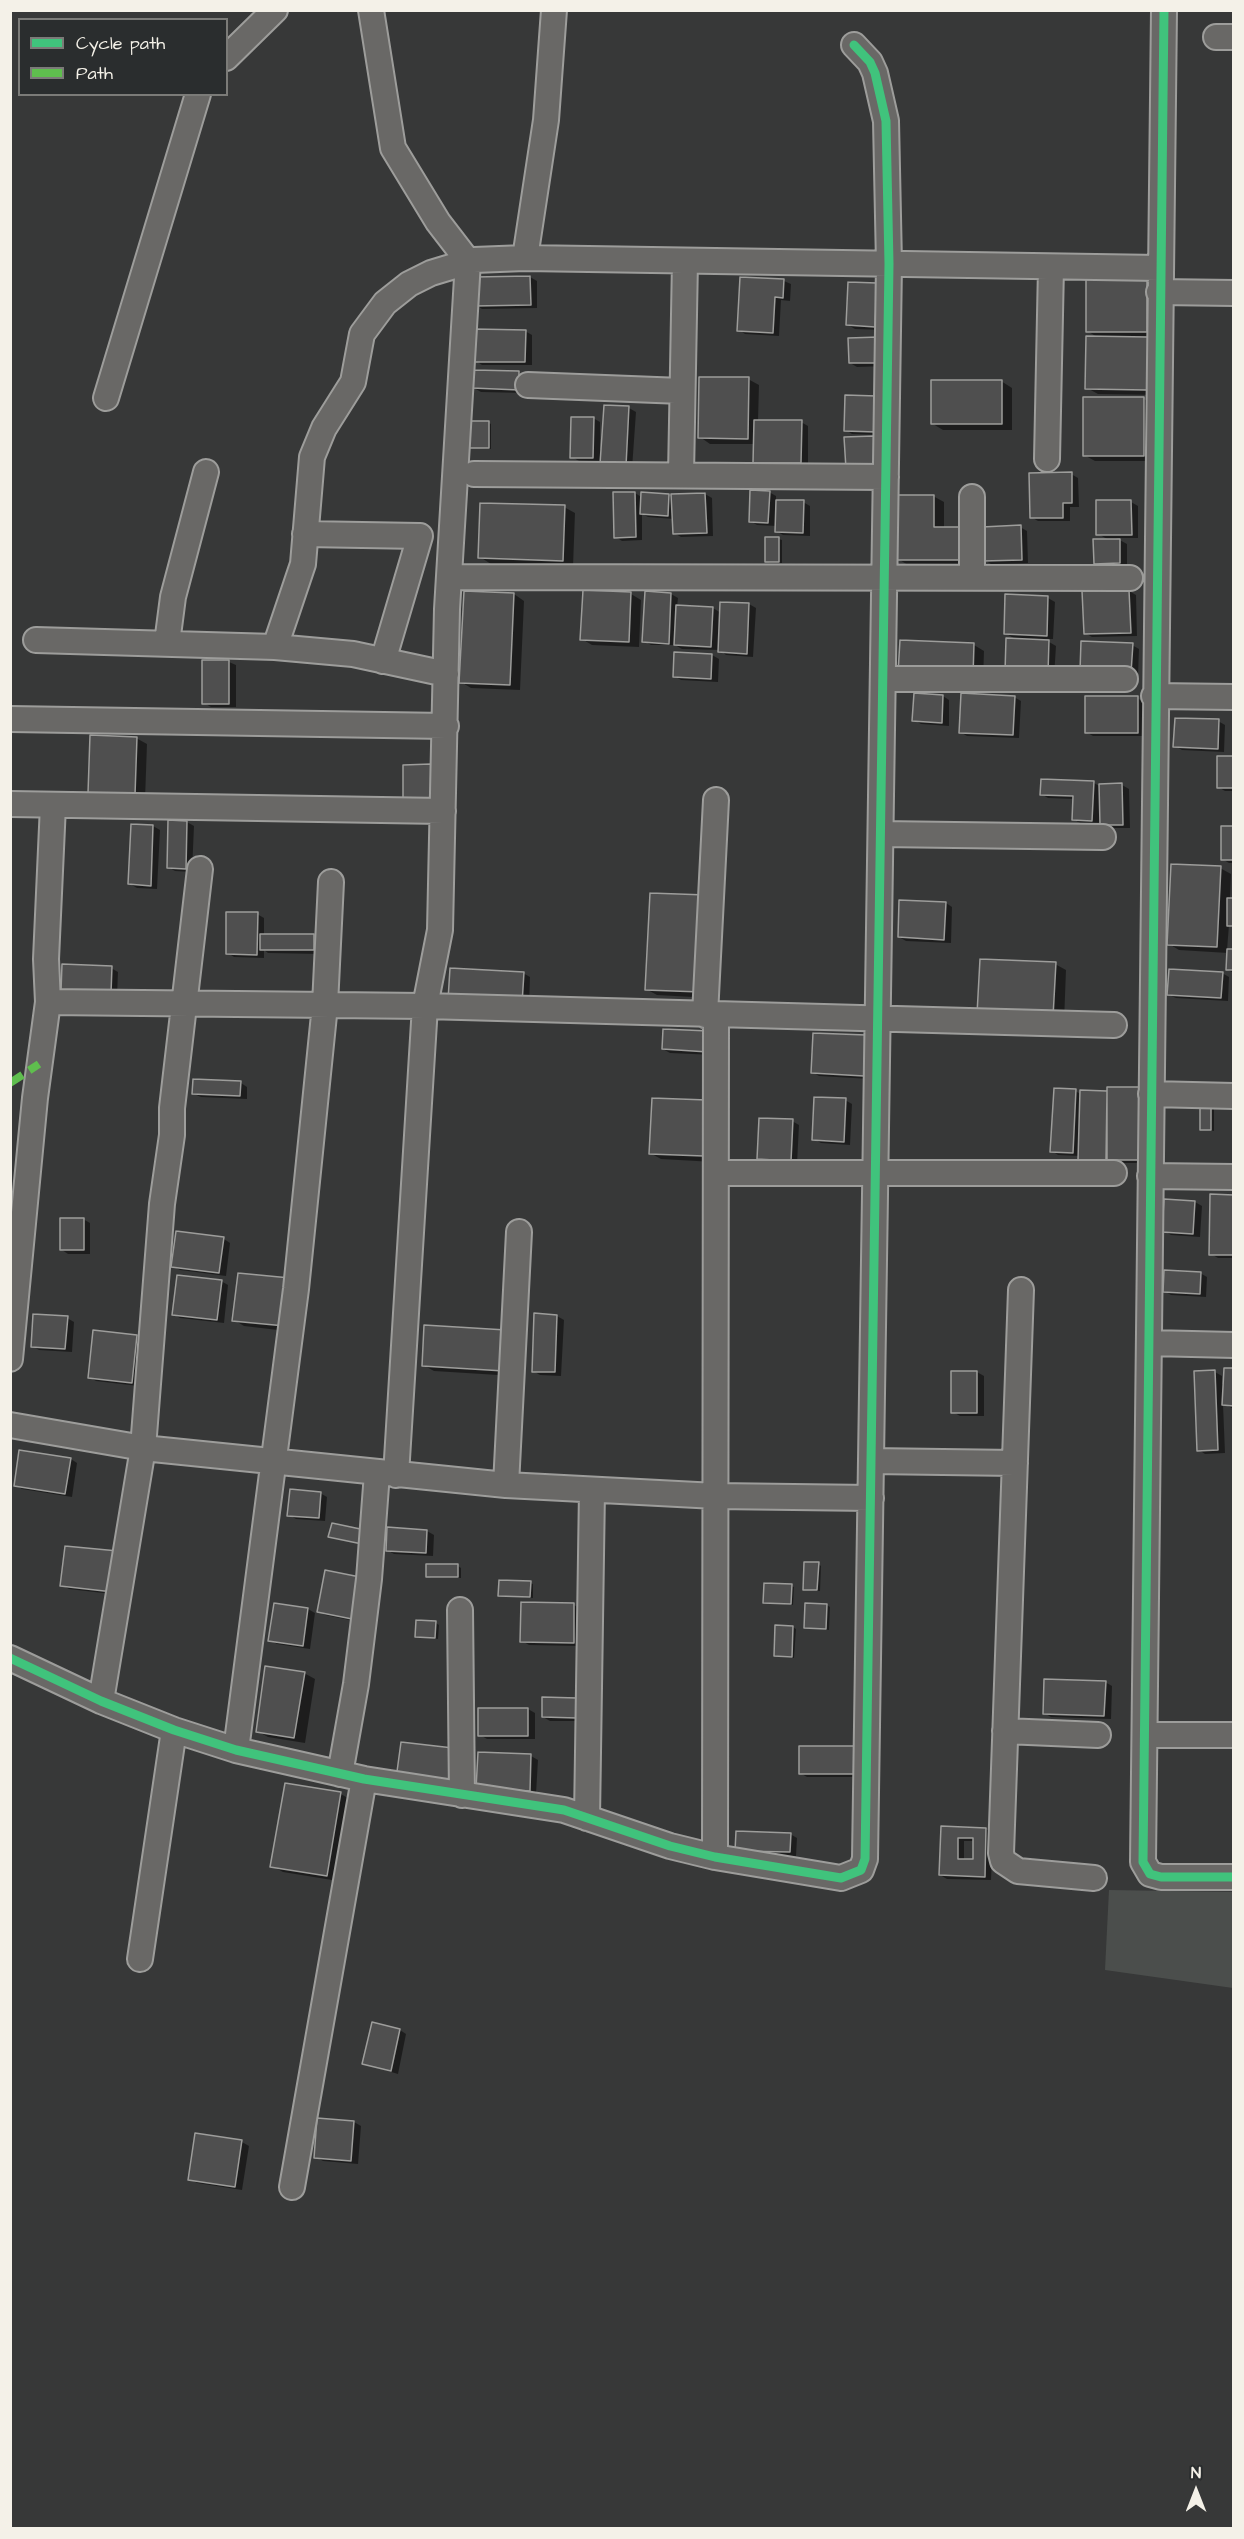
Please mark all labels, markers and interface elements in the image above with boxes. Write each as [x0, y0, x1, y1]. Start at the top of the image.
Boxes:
legend [18, 18, 228, 96]
text: Cycle path [76, 31, 165, 56]
text: Path [76, 61, 113, 86]
north arrow [1166, 2461, 1226, 2521]
text: N [1191, 2462, 1201, 2484]

